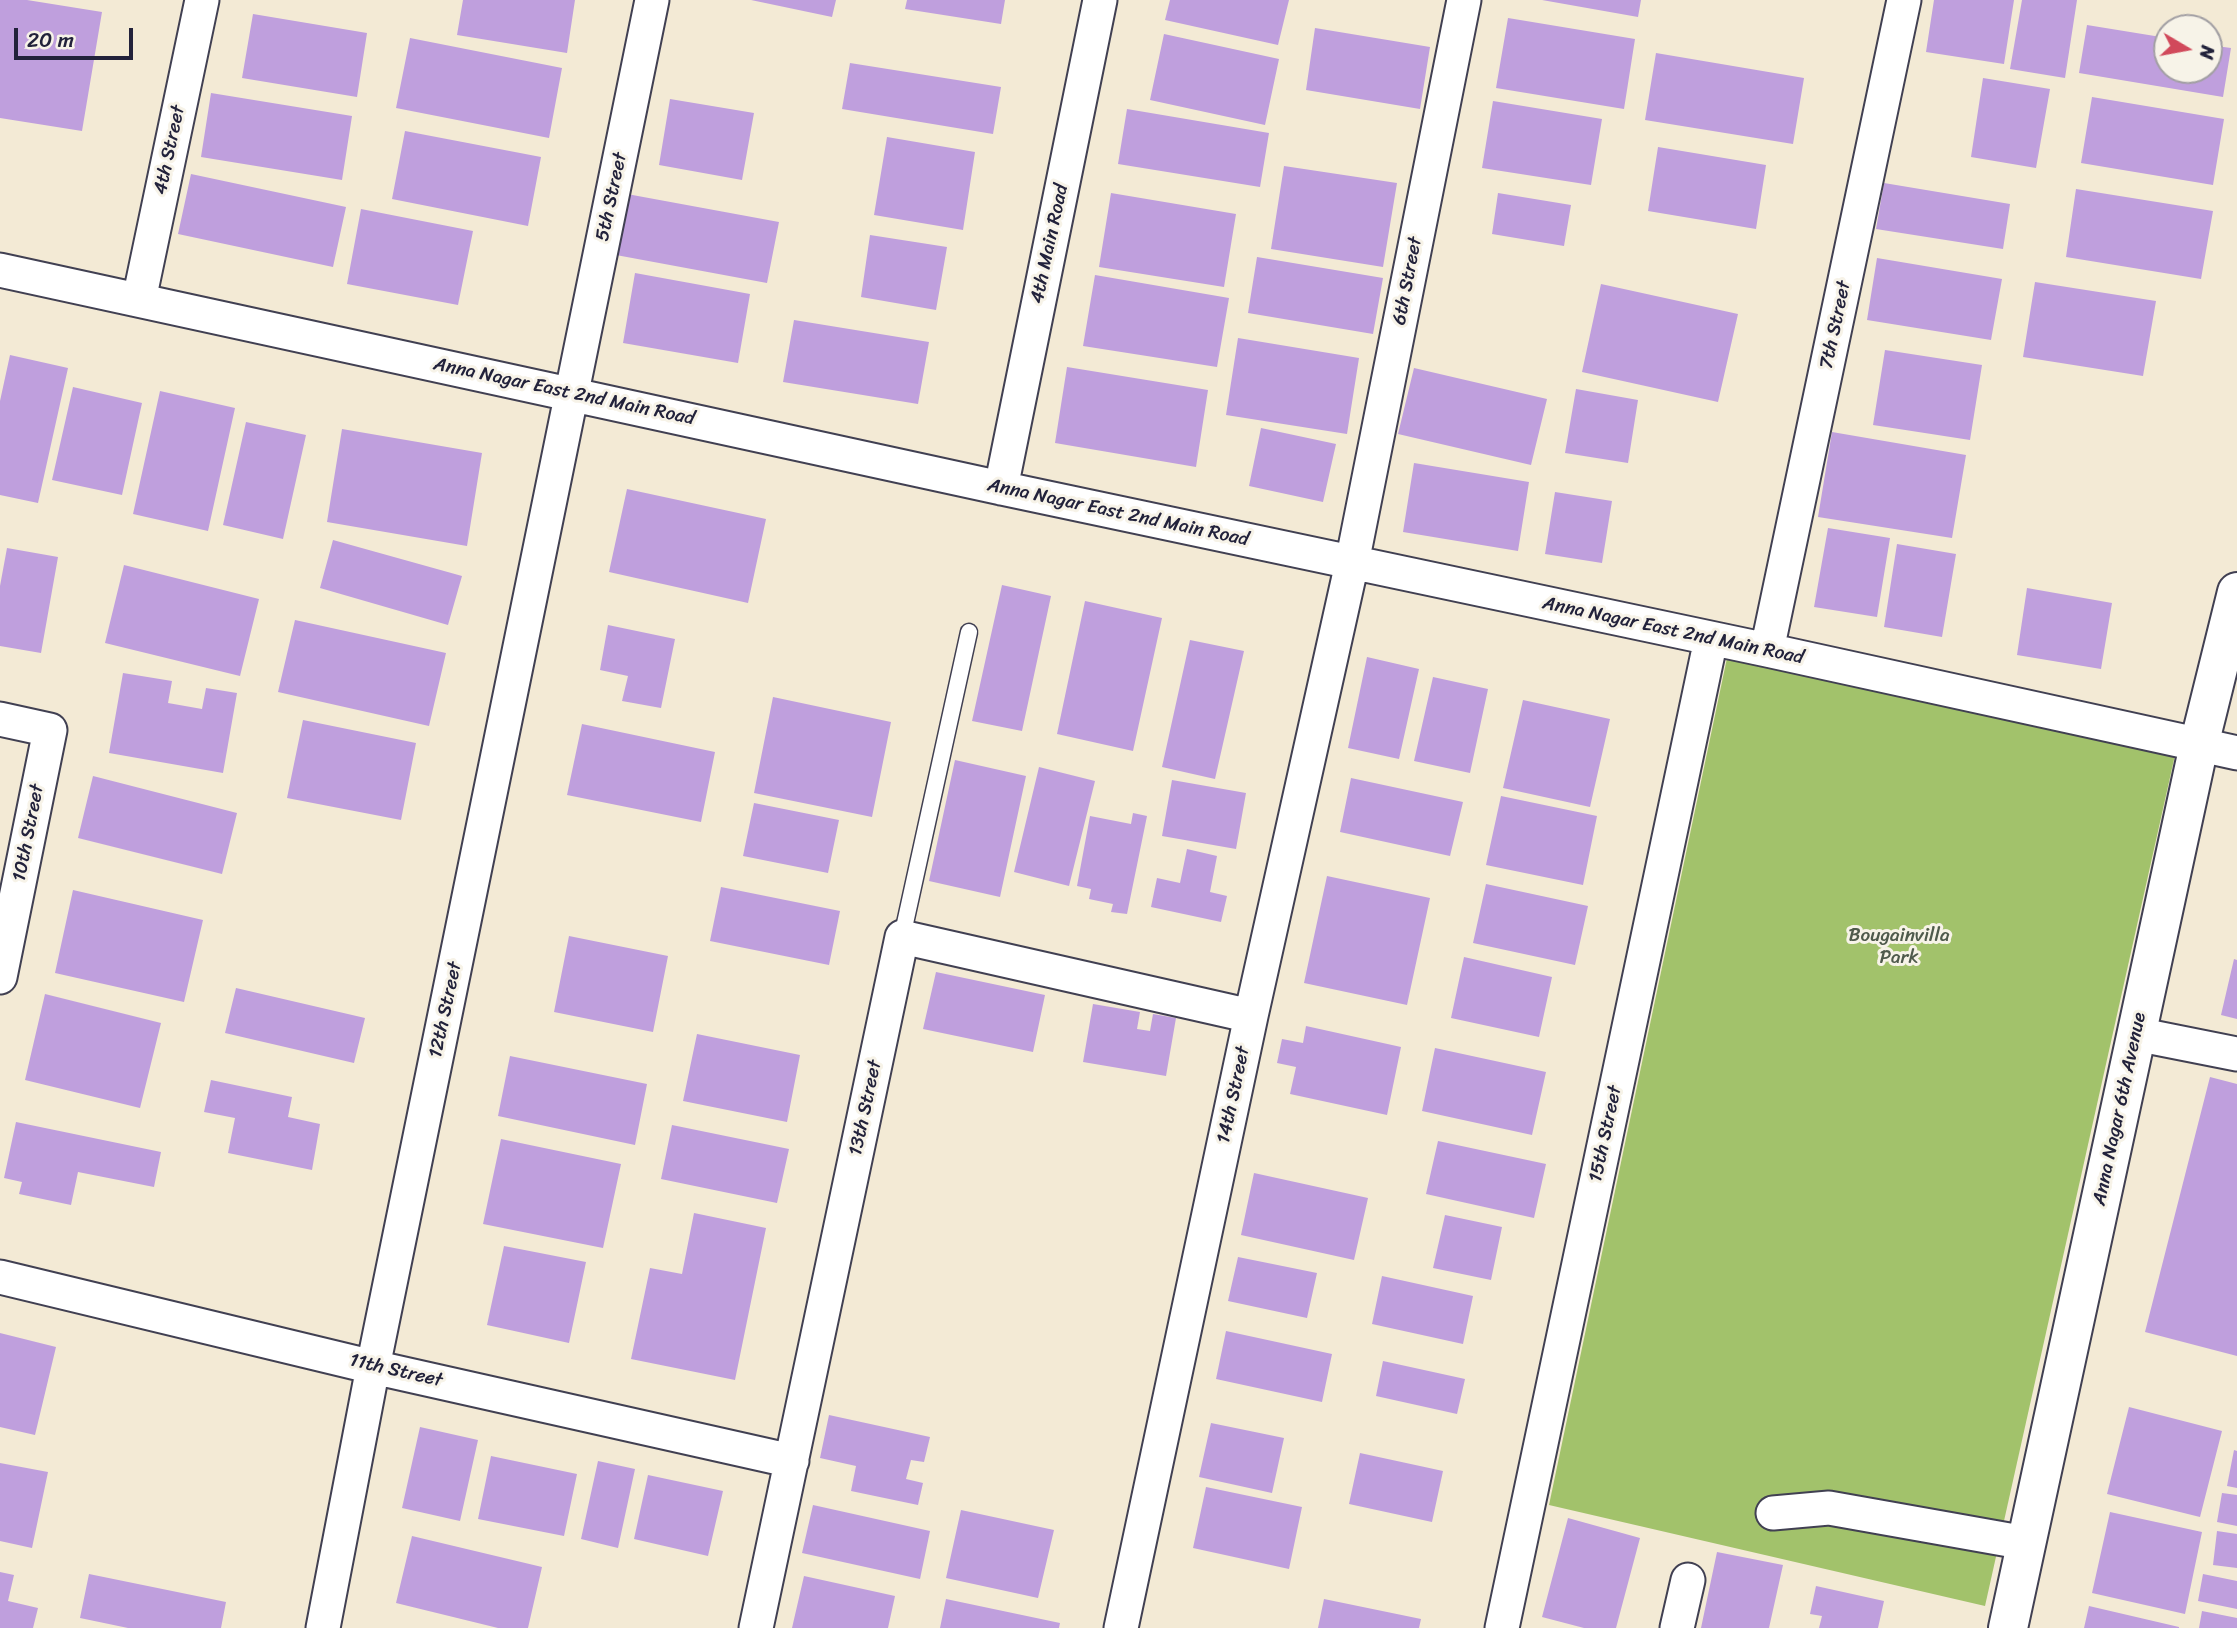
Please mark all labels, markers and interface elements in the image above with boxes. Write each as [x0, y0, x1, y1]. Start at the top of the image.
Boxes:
scale bar [18, 14, 136, 58]
north arrow [2153, 14, 2223, 84]
text: 20 m [27, 21, 74, 59]
text: N [2190, 43, 2225, 62]
street label: 4th Street [149, 103, 191, 197]
street label: 5th Street [591, 151, 633, 243]
street label: 4th Main Road [1026, 182, 1074, 306]
street label: 6th Street [1388, 235, 1428, 327]
street label: 7th Street [1816, 279, 1856, 371]
street label: Anna Nagar East 2nd Main Road [431, 353, 697, 431]
street label: Anna Nagar East 2nd Main Road [985, 474, 1251, 552]
street label: Anna Nagar East 2nd Main Road [1540, 592, 1806, 670]
street label: 10th Street [8, 782, 50, 884]
park label: Bougainvilla Park [1849, 925, 1949, 969]
street label: 12th Street [425, 960, 467, 1060]
street label: Anna Nagar 6th Avenue [2088, 1010, 2152, 1208]
street label: 14th Street [1213, 1044, 1255, 1146]
street label: 13th Street [845, 1058, 887, 1158]
street label: 15th Street [1585, 1084, 1627, 1184]
street label: 11th Street [347, 1349, 445, 1393]

